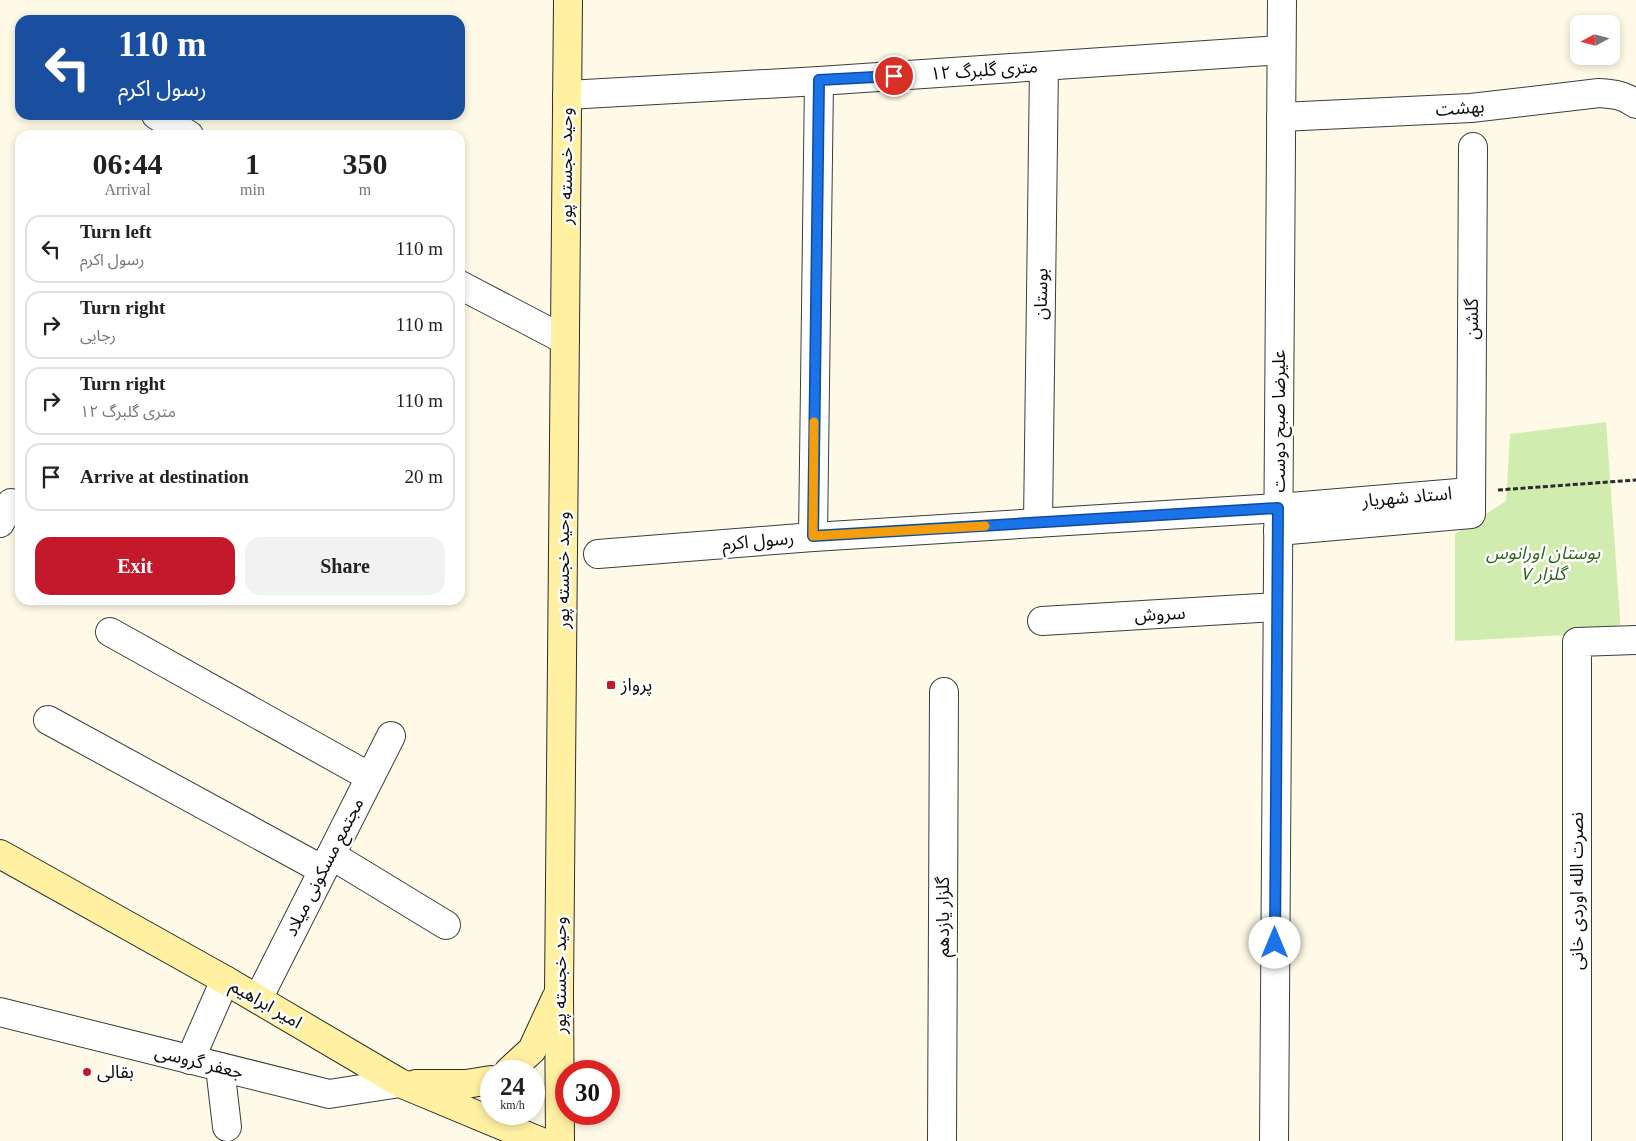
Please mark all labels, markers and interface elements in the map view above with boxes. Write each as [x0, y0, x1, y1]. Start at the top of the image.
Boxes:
north arrow [1570, 15, 1620, 65]
map controls [1570, 15, 1620, 65]
text: 110 m [118, 25, 206, 64]
icon: left [35, 35, 100, 100]
pin [873, 55, 915, 97]
street label: ۱۲ متری گلبرگ [930, 56, 1039, 85]
icon: arrive [880, 62, 908, 90]
text: رسول اکرم [118, 76, 207, 101]
street label: بهشت [1435, 96, 1485, 120]
street label: وحید خجسته پور [556, 107, 577, 226]
text: 06:44 [93, 147, 163, 180]
text: 1 [245, 147, 260, 180]
text: 350 [342, 147, 387, 180]
text: Arrival [104, 181, 151, 198]
text: min [240, 181, 265, 198]
text: m [359, 181, 371, 198]
text: Turn left [80, 221, 152, 242]
icon: left [37, 235, 65, 263]
text: 110 m [396, 238, 443, 259]
text: رسول اکرم [80, 251, 144, 268]
street label: بوستان [1031, 268, 1052, 320]
text: Turn right [80, 297, 165, 318]
street label: گلشن [1462, 298, 1483, 340]
icon: right [37, 311, 65, 339]
text: 110 m [396, 314, 443, 335]
text: رجایی [80, 327, 116, 344]
street label: علیرضا صبح دوست [1269, 350, 1292, 492]
text: Turn right [80, 373, 165, 394]
icon: right [37, 387, 65, 415]
text: 110 m [396, 390, 443, 411]
text: ۱۲ متری گلبرگ [80, 403, 176, 420]
icon: arrive [37, 463, 65, 491]
text: Arrive at destination [80, 466, 249, 487]
text: 20 m [404, 466, 443, 487]
street label: استاد شهریار [1360, 483, 1453, 512]
street label: وحید خجسته پور [553, 511, 574, 630]
street label: رسول اکرم [721, 528, 795, 558]
button: Exit [35, 537, 235, 595]
button: Share [245, 537, 445, 595]
park label: بوستان اورانوس گلزار ۷ [1486, 543, 1600, 585]
street label: سروش [1134, 603, 1186, 626]
place label: پرواز [620, 675, 652, 696]
marker: پرواز [605, 679, 617, 691]
street label: مجتمع مسکونی میلاد [280, 794, 371, 941]
street label: نصرت الله اوردی خانی [1567, 812, 1588, 970]
street label: گلزار یازدهم [933, 876, 956, 957]
street label: وحید خجسته پور [550, 916, 571, 1035]
position arrow [1248, 916, 1300, 968]
street label: امیر ابراهیم [225, 976, 305, 1035]
street label: جعفر گروسی [152, 1041, 245, 1084]
speed limit sign: 30 [555, 1060, 620, 1125]
place label: بقالی [97, 1062, 134, 1083]
marker: بقالی [81, 1066, 93, 1078]
text: 24 [500, 1073, 525, 1100]
text: km/h [500, 1098, 525, 1112]

